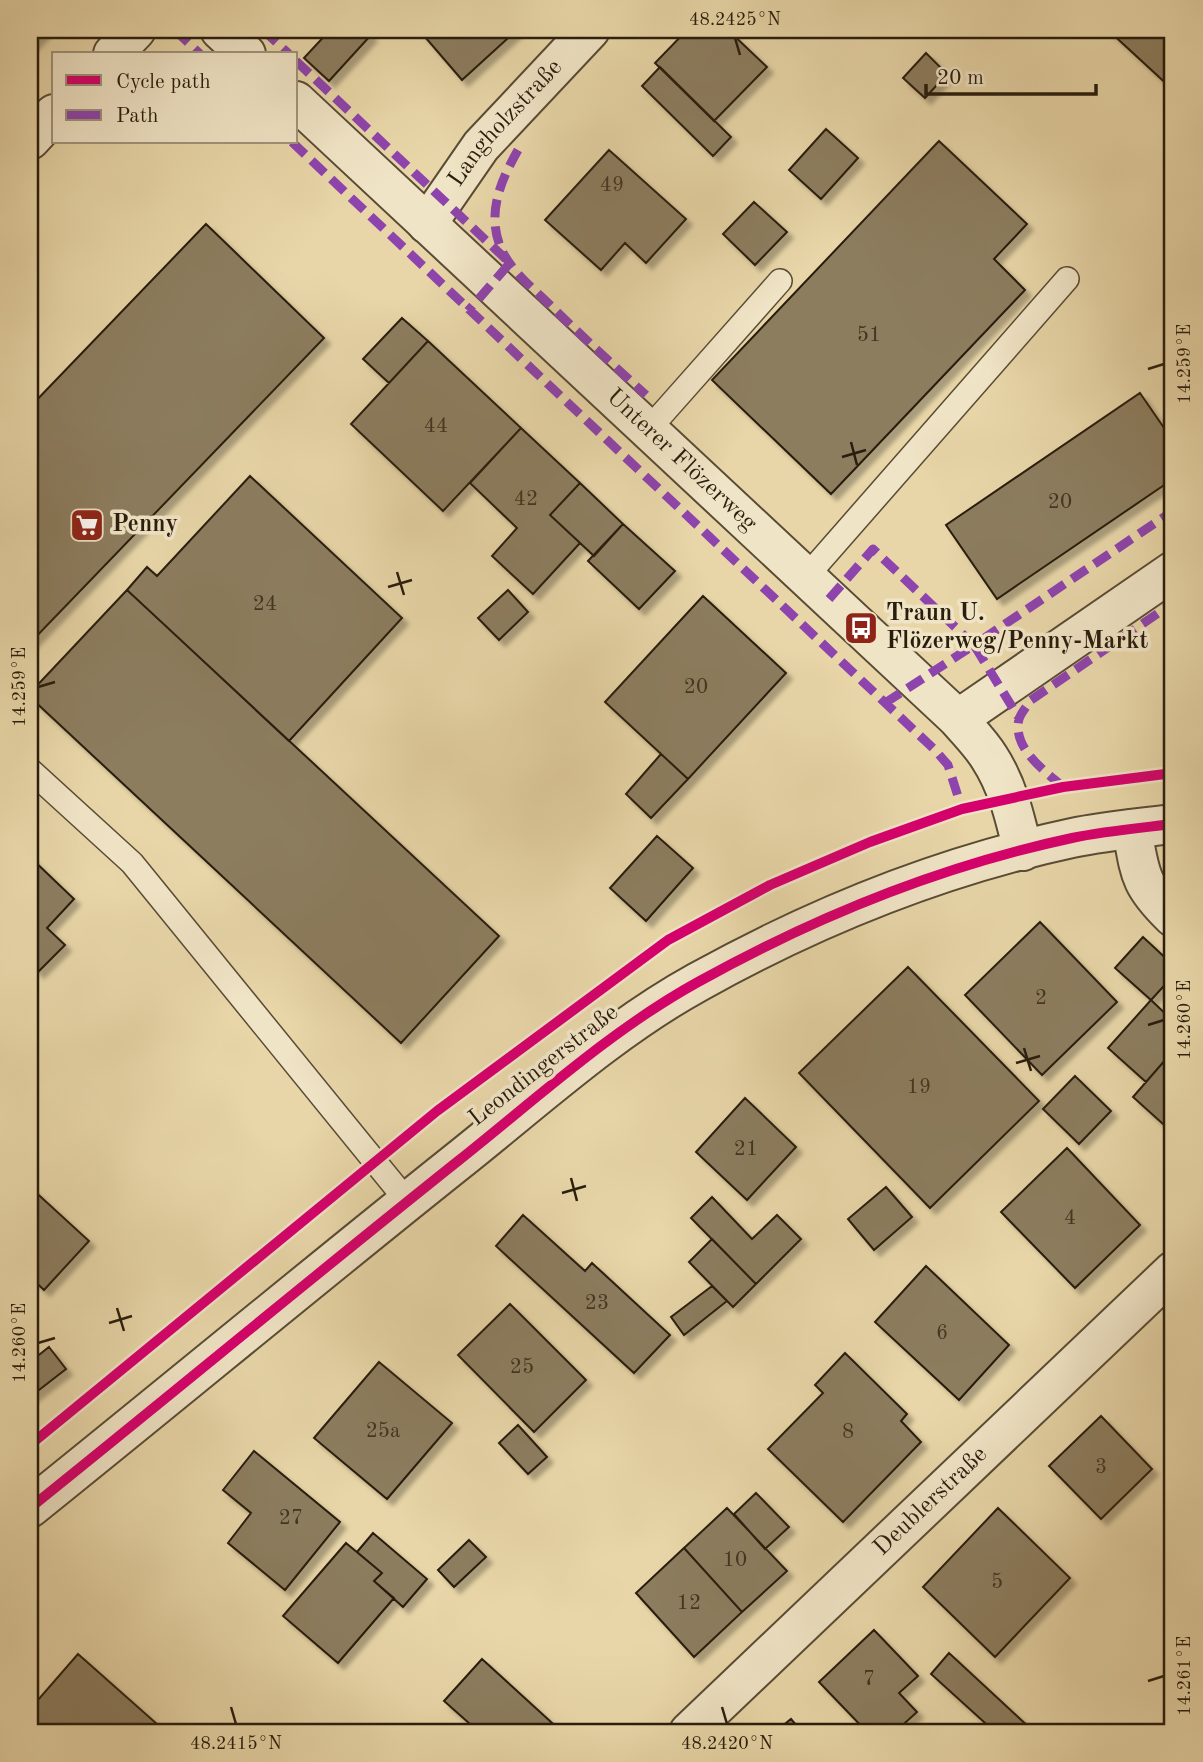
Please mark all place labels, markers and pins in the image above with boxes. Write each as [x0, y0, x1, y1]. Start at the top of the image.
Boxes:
supermarket icon: Penny [68, 506, 106, 544]
place label: Penny [112, 513, 178, 537]
place label: Traun U. Flözerweg/Penny-Markt [886, 602, 1149, 654]
bus stop icon: Traun U. Flözerweg/Penny-Markt [842, 609, 880, 647]

